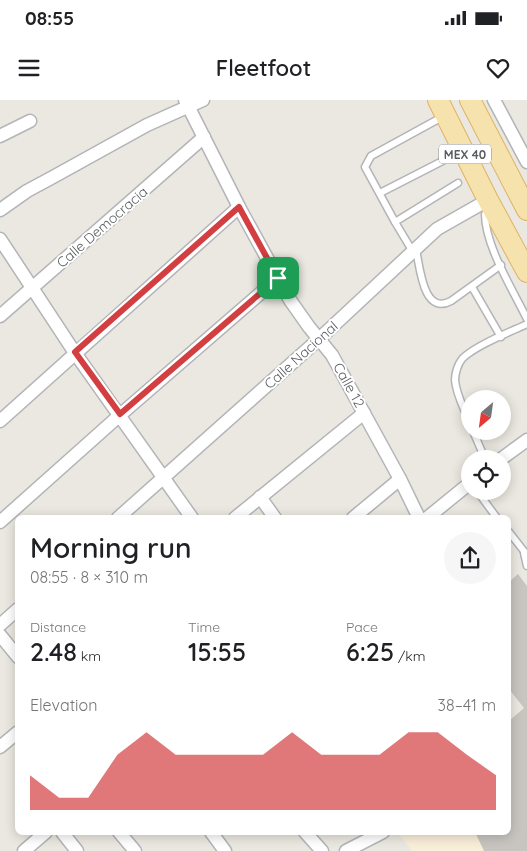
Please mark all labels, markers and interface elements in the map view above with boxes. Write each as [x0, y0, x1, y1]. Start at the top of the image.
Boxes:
text: 08:55 [25, 6, 74, 30]
icon: menu [15, 54, 43, 82]
text: Fleetfoot [216, 54, 311, 82]
icon: heart [484, 54, 512, 82]
road number: MEX 40 [439, 144, 491, 164]
street label: Calle Democracia [53, 183, 151, 271]
pin [257, 257, 299, 299]
icon: arrive [264, 264, 292, 292]
street label: Calle Nacional [260, 317, 342, 393]
street label: Calle 12 [329, 359, 369, 411]
north arrow [461, 390, 511, 440]
map controls [461, 390, 511, 500]
button: locate [461, 450, 511, 500]
text: Morning run [30, 530, 191, 565]
button: share [444, 532, 496, 584]
text: 08:55 · 8 × 310 m [30, 567, 148, 587]
text: Distance [30, 618, 86, 636]
text: Time [188, 618, 220, 636]
text: Pace [346, 618, 378, 636]
text: 2.48 [30, 636, 77, 667]
text: 15:55 [188, 636, 246, 667]
text: 6:25 [346, 636, 394, 667]
text: km [77, 647, 101, 665]
text: /km [394, 647, 425, 665]
text: Elevation [30, 695, 97, 715]
text: 38–41 m [438, 695, 496, 715]

